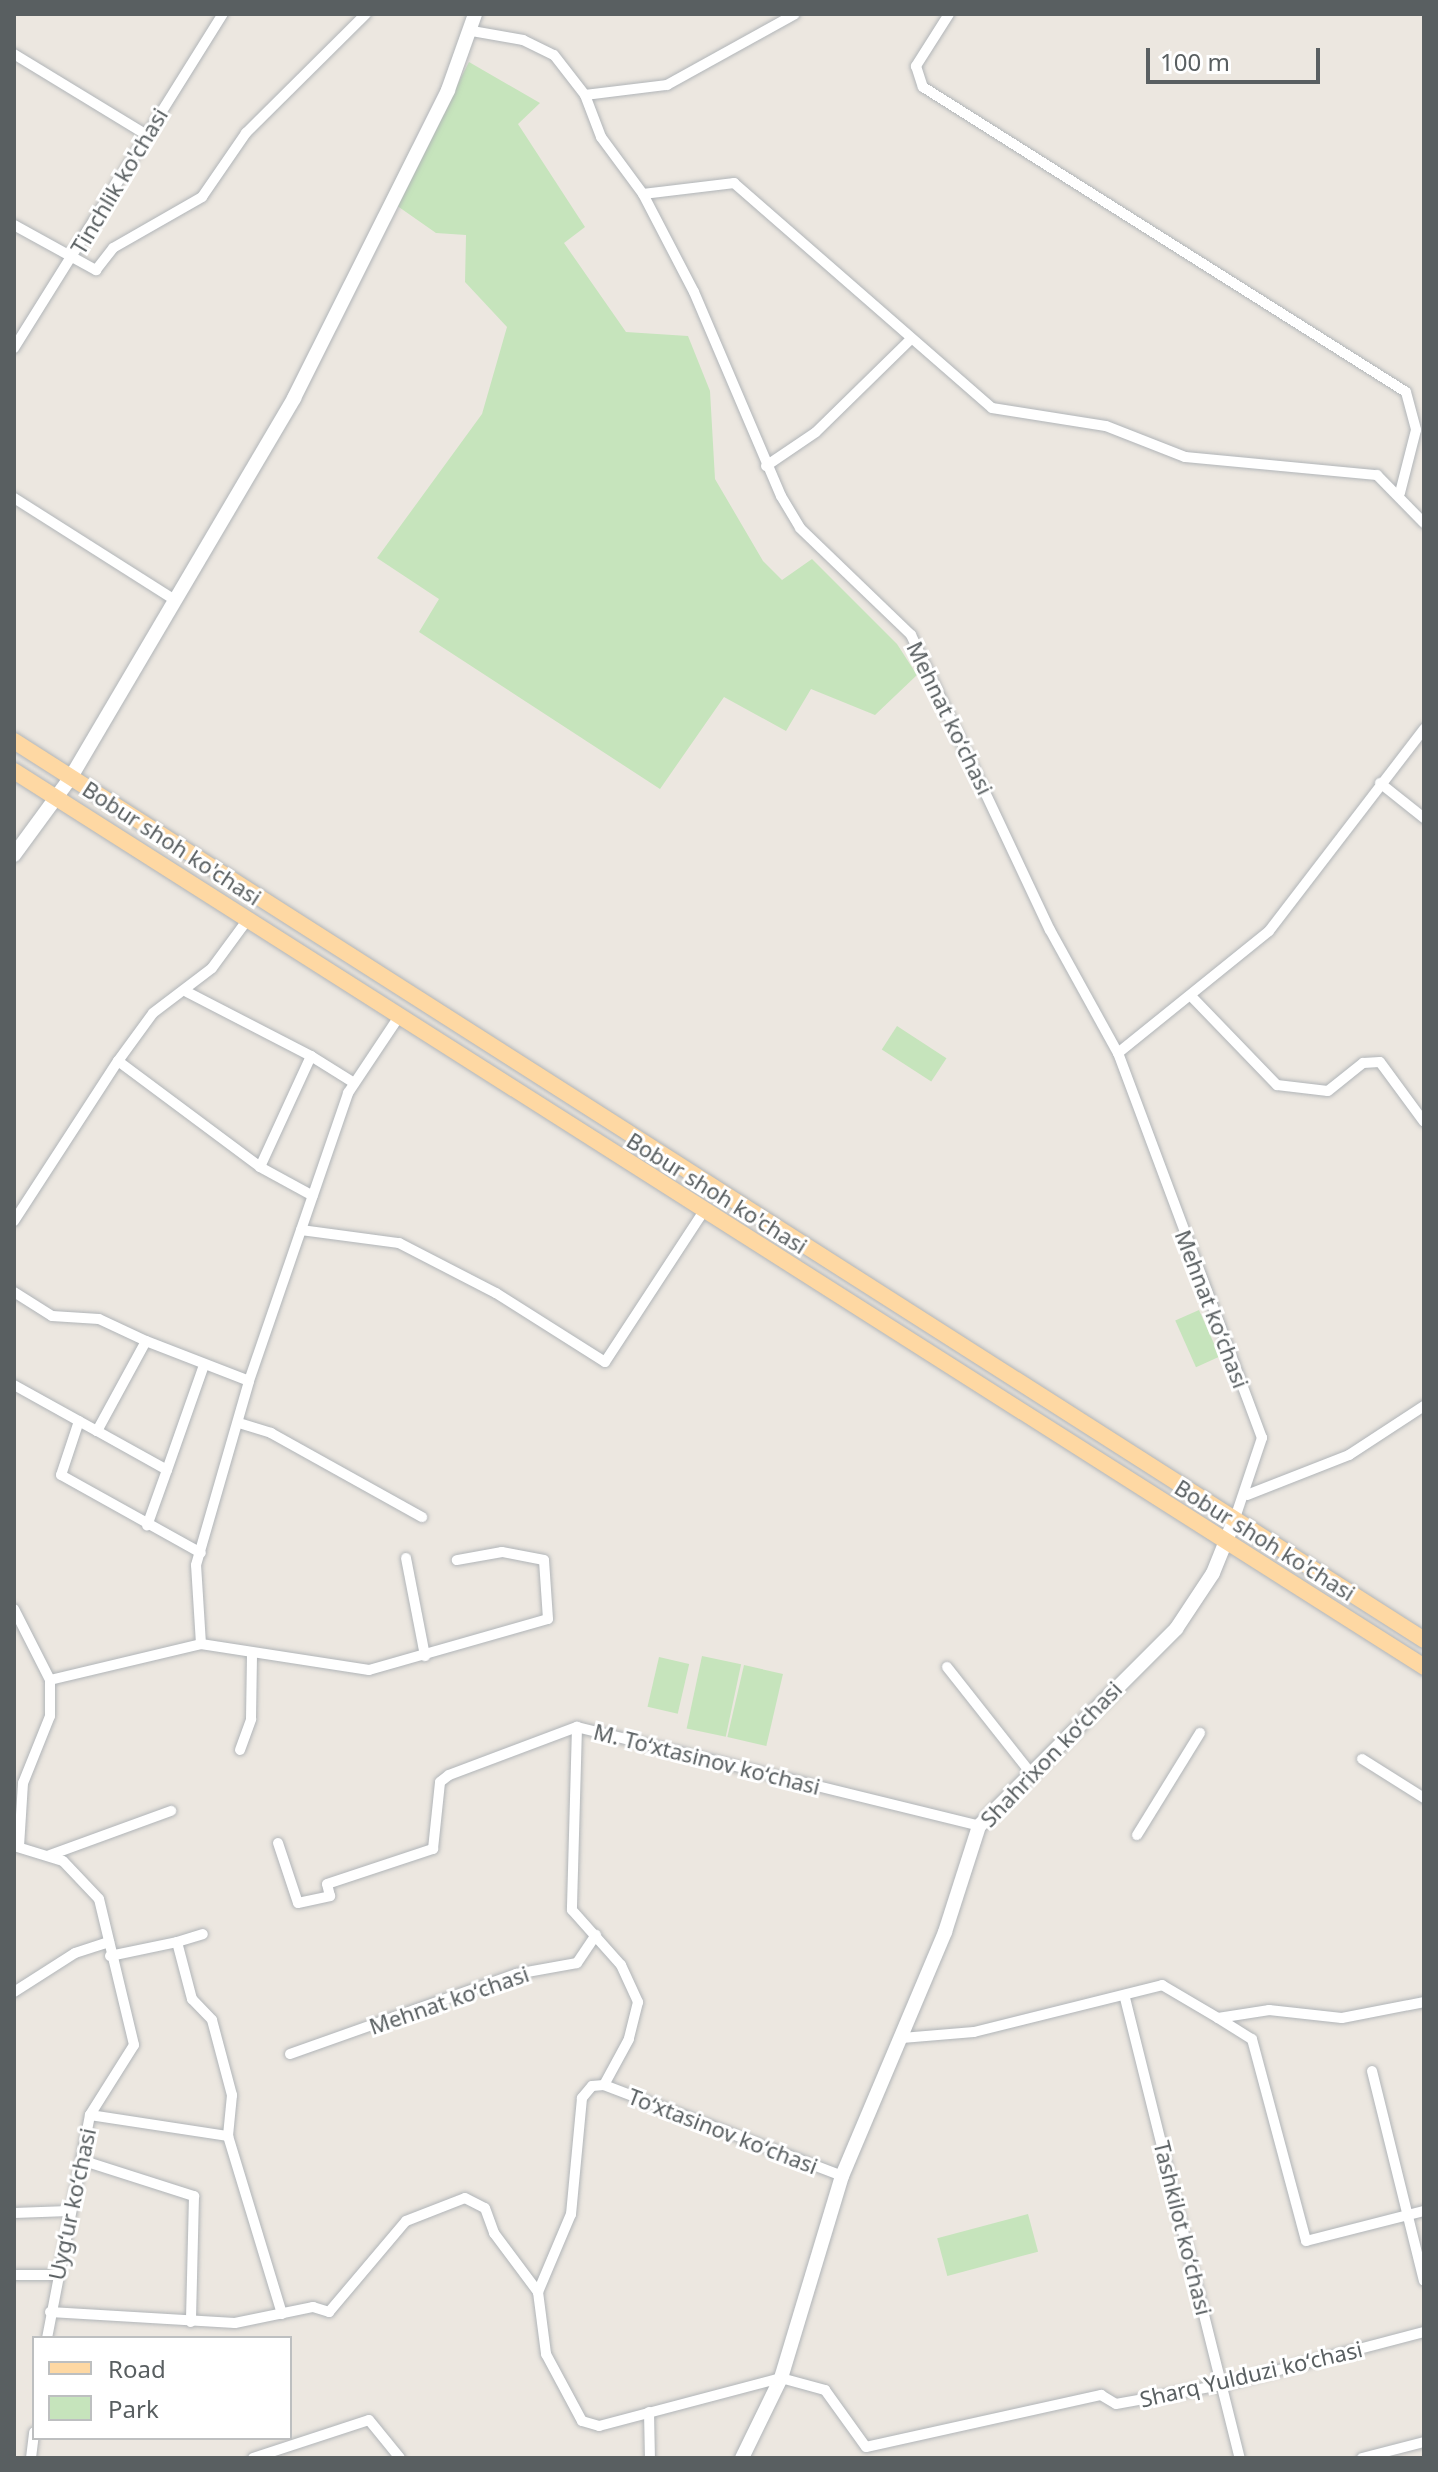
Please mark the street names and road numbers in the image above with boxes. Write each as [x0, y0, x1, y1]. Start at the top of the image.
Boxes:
street label: Tinchlik ko'chasi [65, 103, 173, 259]
street label: Mehnat koʻchasi [901, 637, 999, 799]
street label: Bobur shoh ko'chasi [78, 775, 266, 911]
street label: Bobur shoh ko'chasi [622, 1127, 812, 1259]
street label: Mehnat koʻchasi [1170, 1226, 1254, 1392]
street label: Bobur shoh ko'chasi [1170, 1474, 1360, 1606]
street label: Shahrixon koʻchasi [975, 1676, 1127, 1832]
street label: M. Toʻxtasinov koʻchasi [591, 1718, 823, 1800]
street label: Mehnat koʻchasi [366, 1960, 532, 2040]
street label: Toʻxtasinov koʻchasi [624, 2083, 822, 2179]
street label: Uygʻur koʻchasi [43, 2126, 101, 2282]
street label: Tashkilot koʻchasi [1149, 2138, 1217, 2318]
street label: Sharq Yulduzi koʻchasi [1137, 2336, 1365, 2412]

